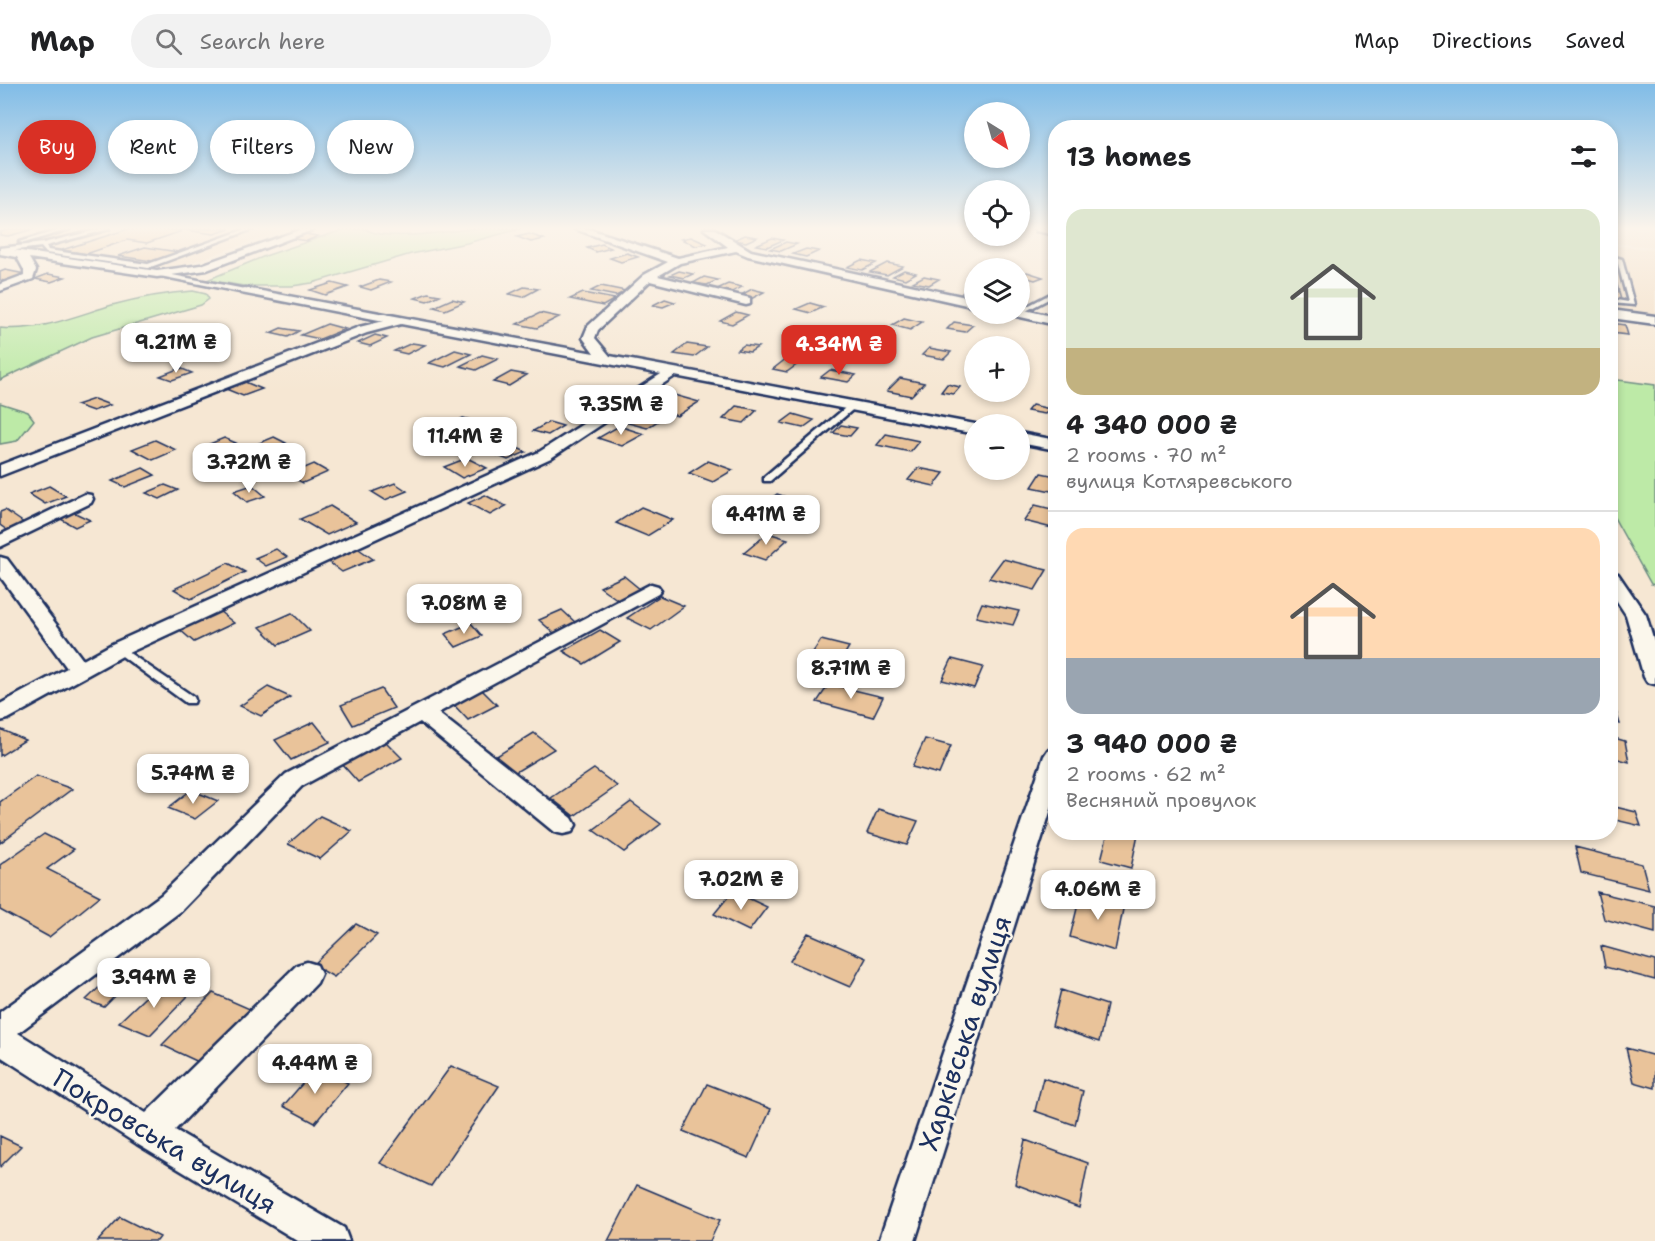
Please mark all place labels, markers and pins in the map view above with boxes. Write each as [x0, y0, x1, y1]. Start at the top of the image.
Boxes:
pin: 9.21M ₴ [121, 323, 231, 374]
pin: 4.34M ₴ [784, 325, 894, 376]
pin: 7.35M ₴ [566, 385, 676, 436]
pin: 11.4M ₴ [410, 417, 520, 468]
pin: 3.72M ₴ [194, 443, 304, 494]
pin: 4.41M ₴ [711, 495, 821, 546]
pin: 7.08M ₴ [409, 584, 519, 635]
pin: 8.71M ₴ [796, 649, 906, 700]
pin: 5.74M ₴ [138, 754, 248, 805]
pin: 7.02M ₴ [686, 860, 796, 911]
pin: 4.06M ₴ [1043, 870, 1153, 921]
pin: 3.94M ₴ [99, 958, 209, 1009]
pin: 4.44M ₴ [260, 1044, 370, 1095]

